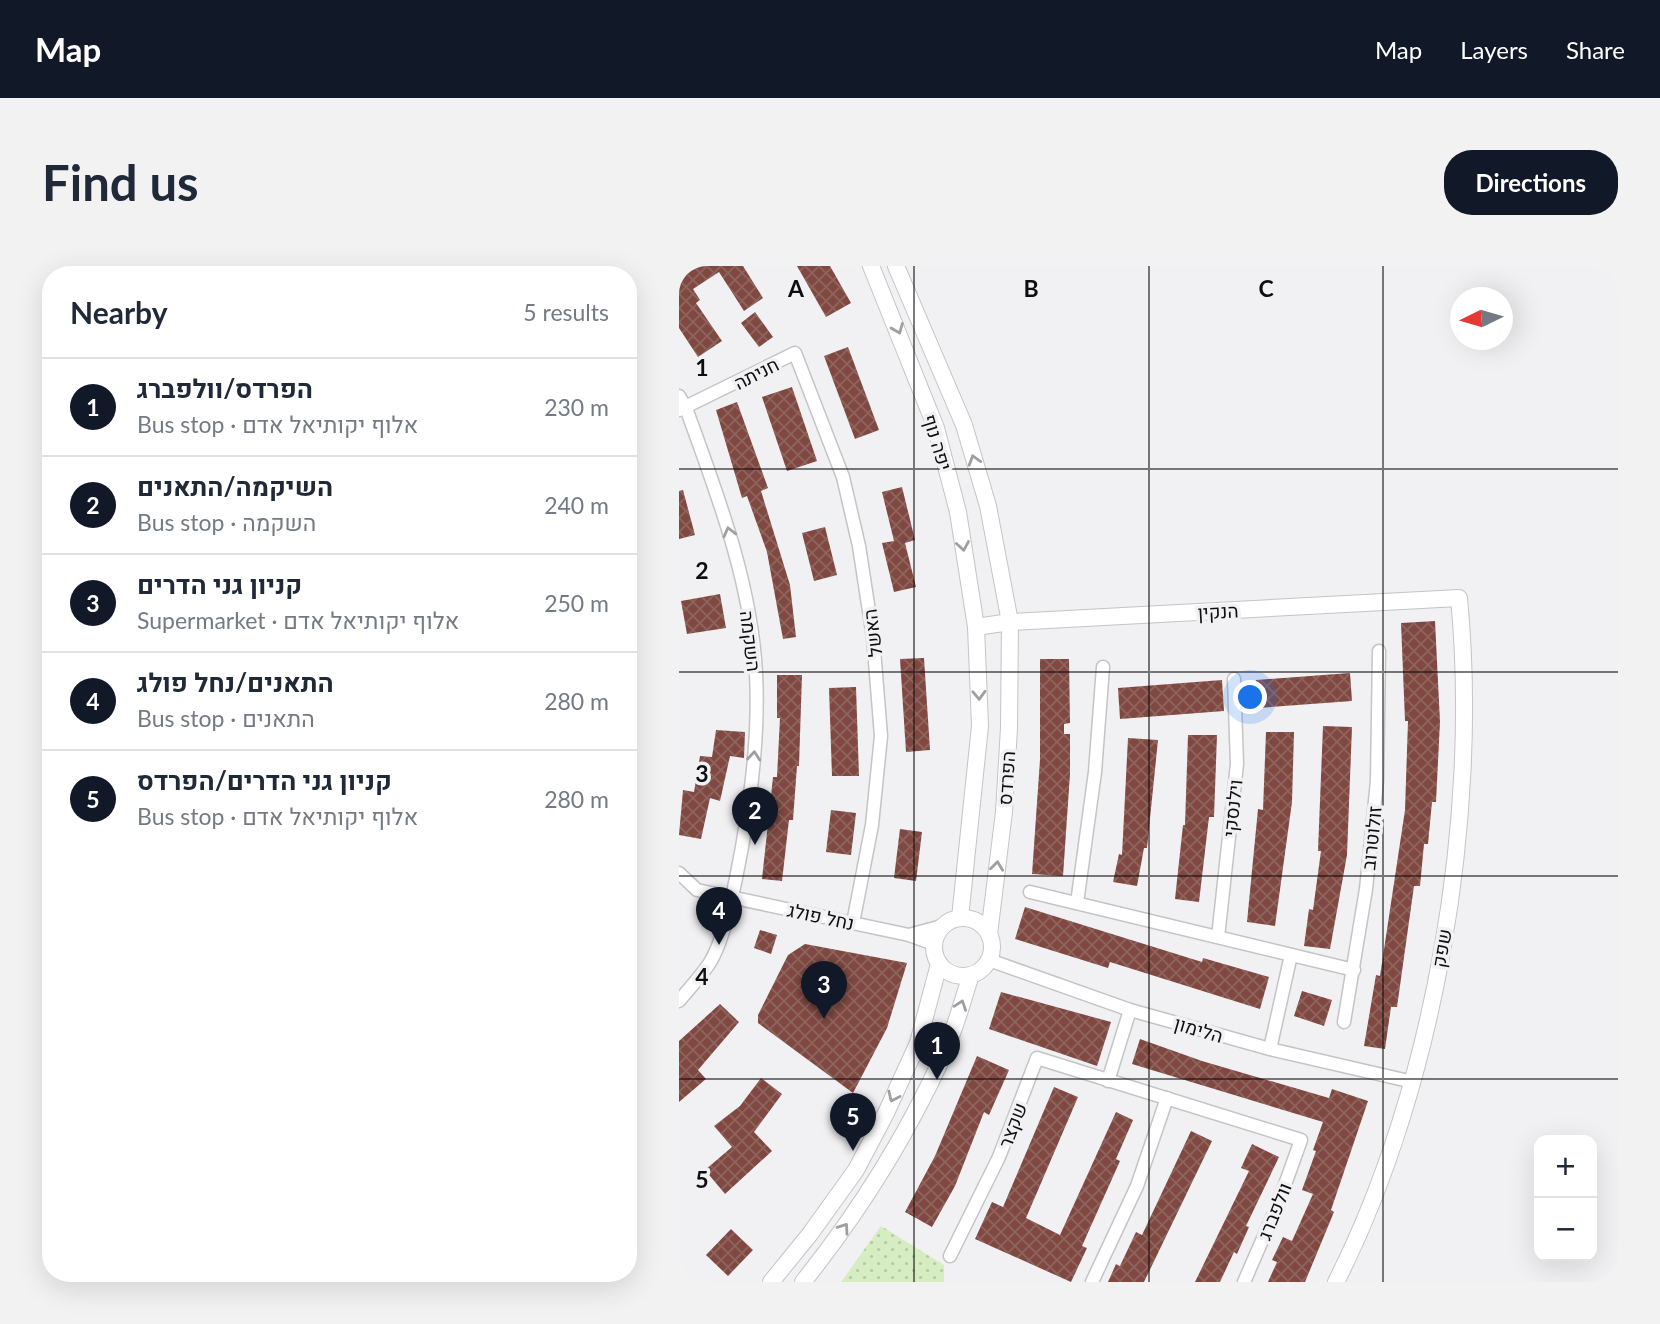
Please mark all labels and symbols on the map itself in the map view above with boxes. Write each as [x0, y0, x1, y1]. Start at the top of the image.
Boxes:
text: A [787, 274, 805, 302]
text: B [1023, 274, 1039, 302]
text: C [1258, 274, 1274, 302]
north arrow [1450, 287, 1513, 350]
one-way arrow [889, 322, 903, 334]
street label: חניתה [730, 352, 782, 394]
text: 1 [695, 353, 709, 381]
street label: יפה נוף [919, 411, 957, 473]
one-way arrow [968, 454, 983, 466]
one-way arrow [723, 526, 737, 538]
one-way arrow [956, 540, 971, 552]
text: 2 [695, 556, 709, 584]
street label: הנקין [1197, 598, 1239, 624]
street label: האשל [858, 608, 886, 658]
street label: השקמה [736, 609, 766, 673]
your location [1233, 680, 1267, 714]
one-way arrow [971, 690, 986, 701]
street label: הפרדס [993, 750, 1019, 806]
one-way arrow [746, 751, 761, 762]
text: 3 [695, 759, 709, 787]
street label: וילנסקי [1218, 778, 1246, 838]
pin: 2 [732, 787, 778, 845]
street label: זולוטרוב [1356, 805, 1386, 871]
one-way arrow [990, 860, 1005, 872]
pin: 4 [696, 887, 742, 945]
street label: נחל פולג [786, 898, 856, 934]
street label: שפק [1426, 927, 1456, 969]
pin: 3 [801, 961, 847, 1019]
text: 4 [695, 962, 709, 990]
one-way arrow [953, 1000, 967, 1012]
street label: הלימון [1172, 1011, 1226, 1047]
pin: 1 [914, 1022, 960, 1080]
one-way arrow [887, 1090, 901, 1102]
pin: 5 [830, 1093, 876, 1151]
street label: שקצר [993, 1099, 1031, 1151]
text: 5 [695, 1165, 709, 1193]
street label: וולפברג [1252, 1179, 1296, 1243]
one-way arrow [836, 1223, 848, 1236]

